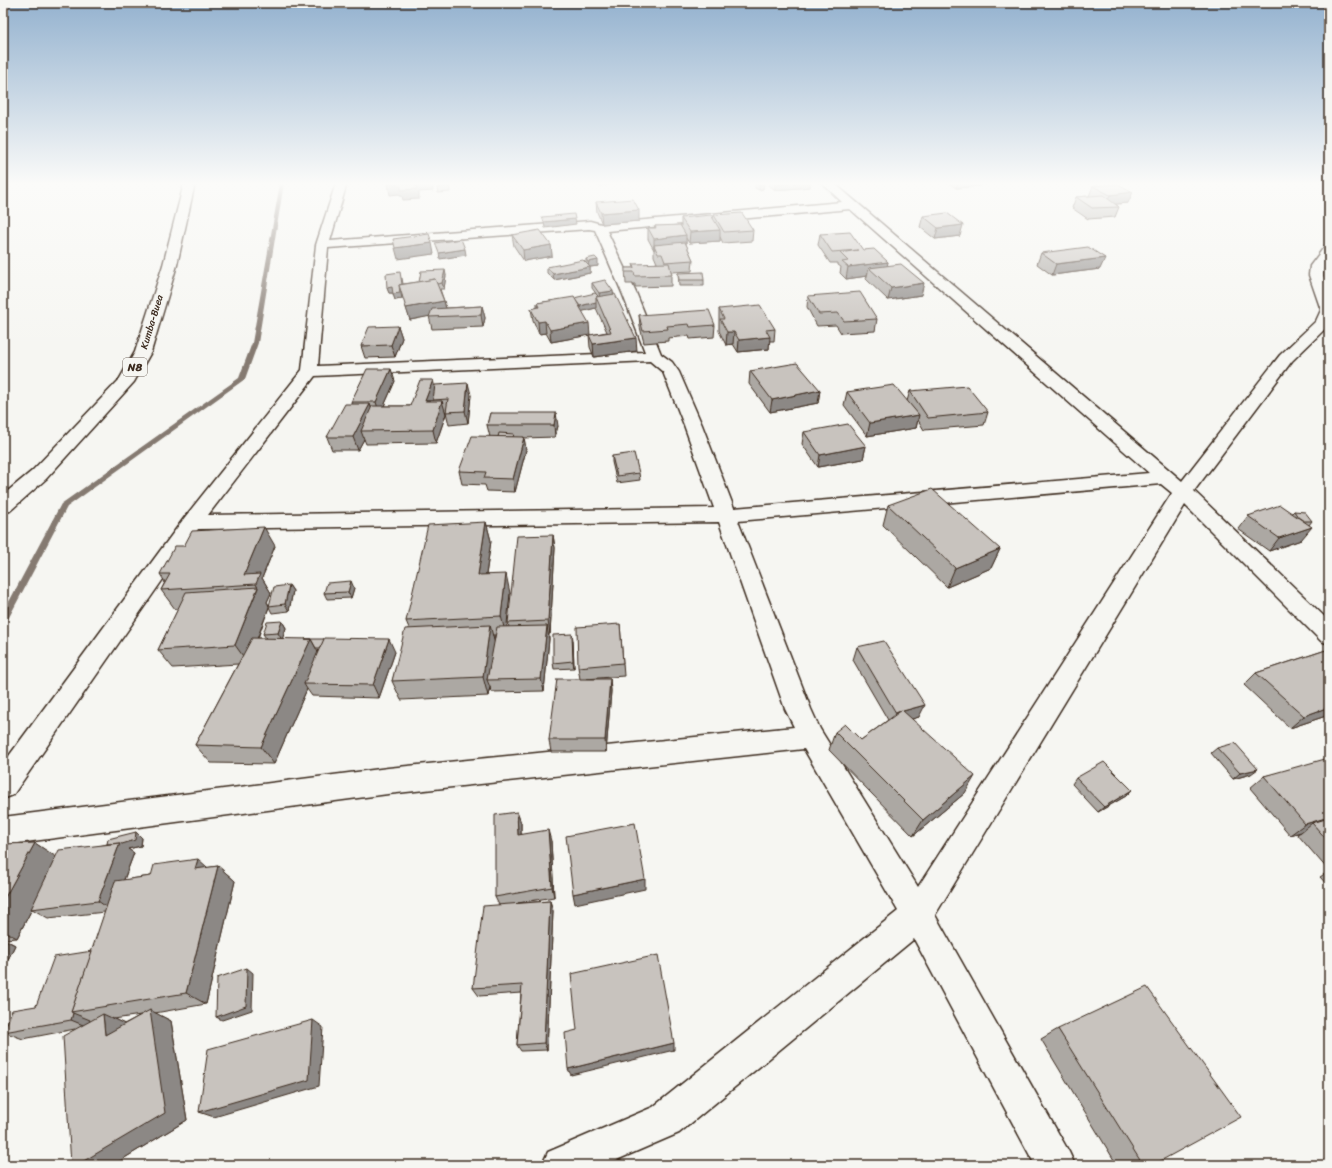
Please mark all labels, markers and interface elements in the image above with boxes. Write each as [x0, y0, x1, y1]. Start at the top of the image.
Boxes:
street label: Kumba-Buea [135, 292, 169, 351]
road number: N8 [123, 358, 147, 376]

